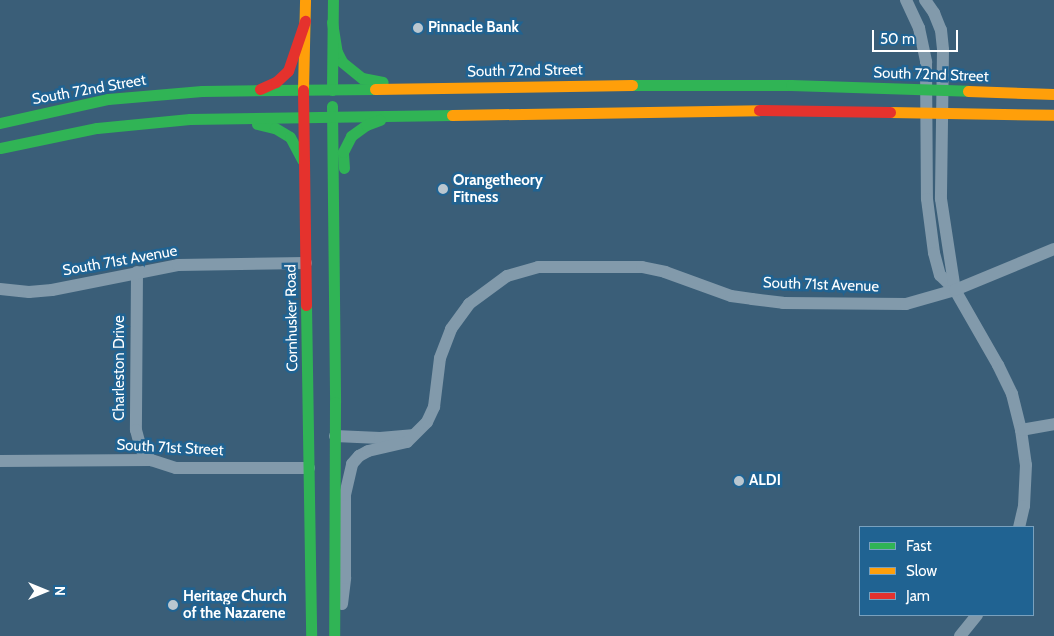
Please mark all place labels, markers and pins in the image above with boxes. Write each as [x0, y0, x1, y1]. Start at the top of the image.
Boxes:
place label: Pinnacle Bank [428, 19, 519, 37]
marker: Pinnacle Bank [412, 22, 424, 34]
place label: Orangetheory Fitness [453, 171, 543, 206]
marker: Orangetheory Fitness [437, 183, 449, 195]
place label: ALDI [749, 472, 781, 490]
marker: ALDI [733, 475, 745, 487]
place label: Heritage Church of the Nazarene [183, 587, 287, 622]
marker: Heritage Church of the Nazarene [167, 599, 179, 611]

